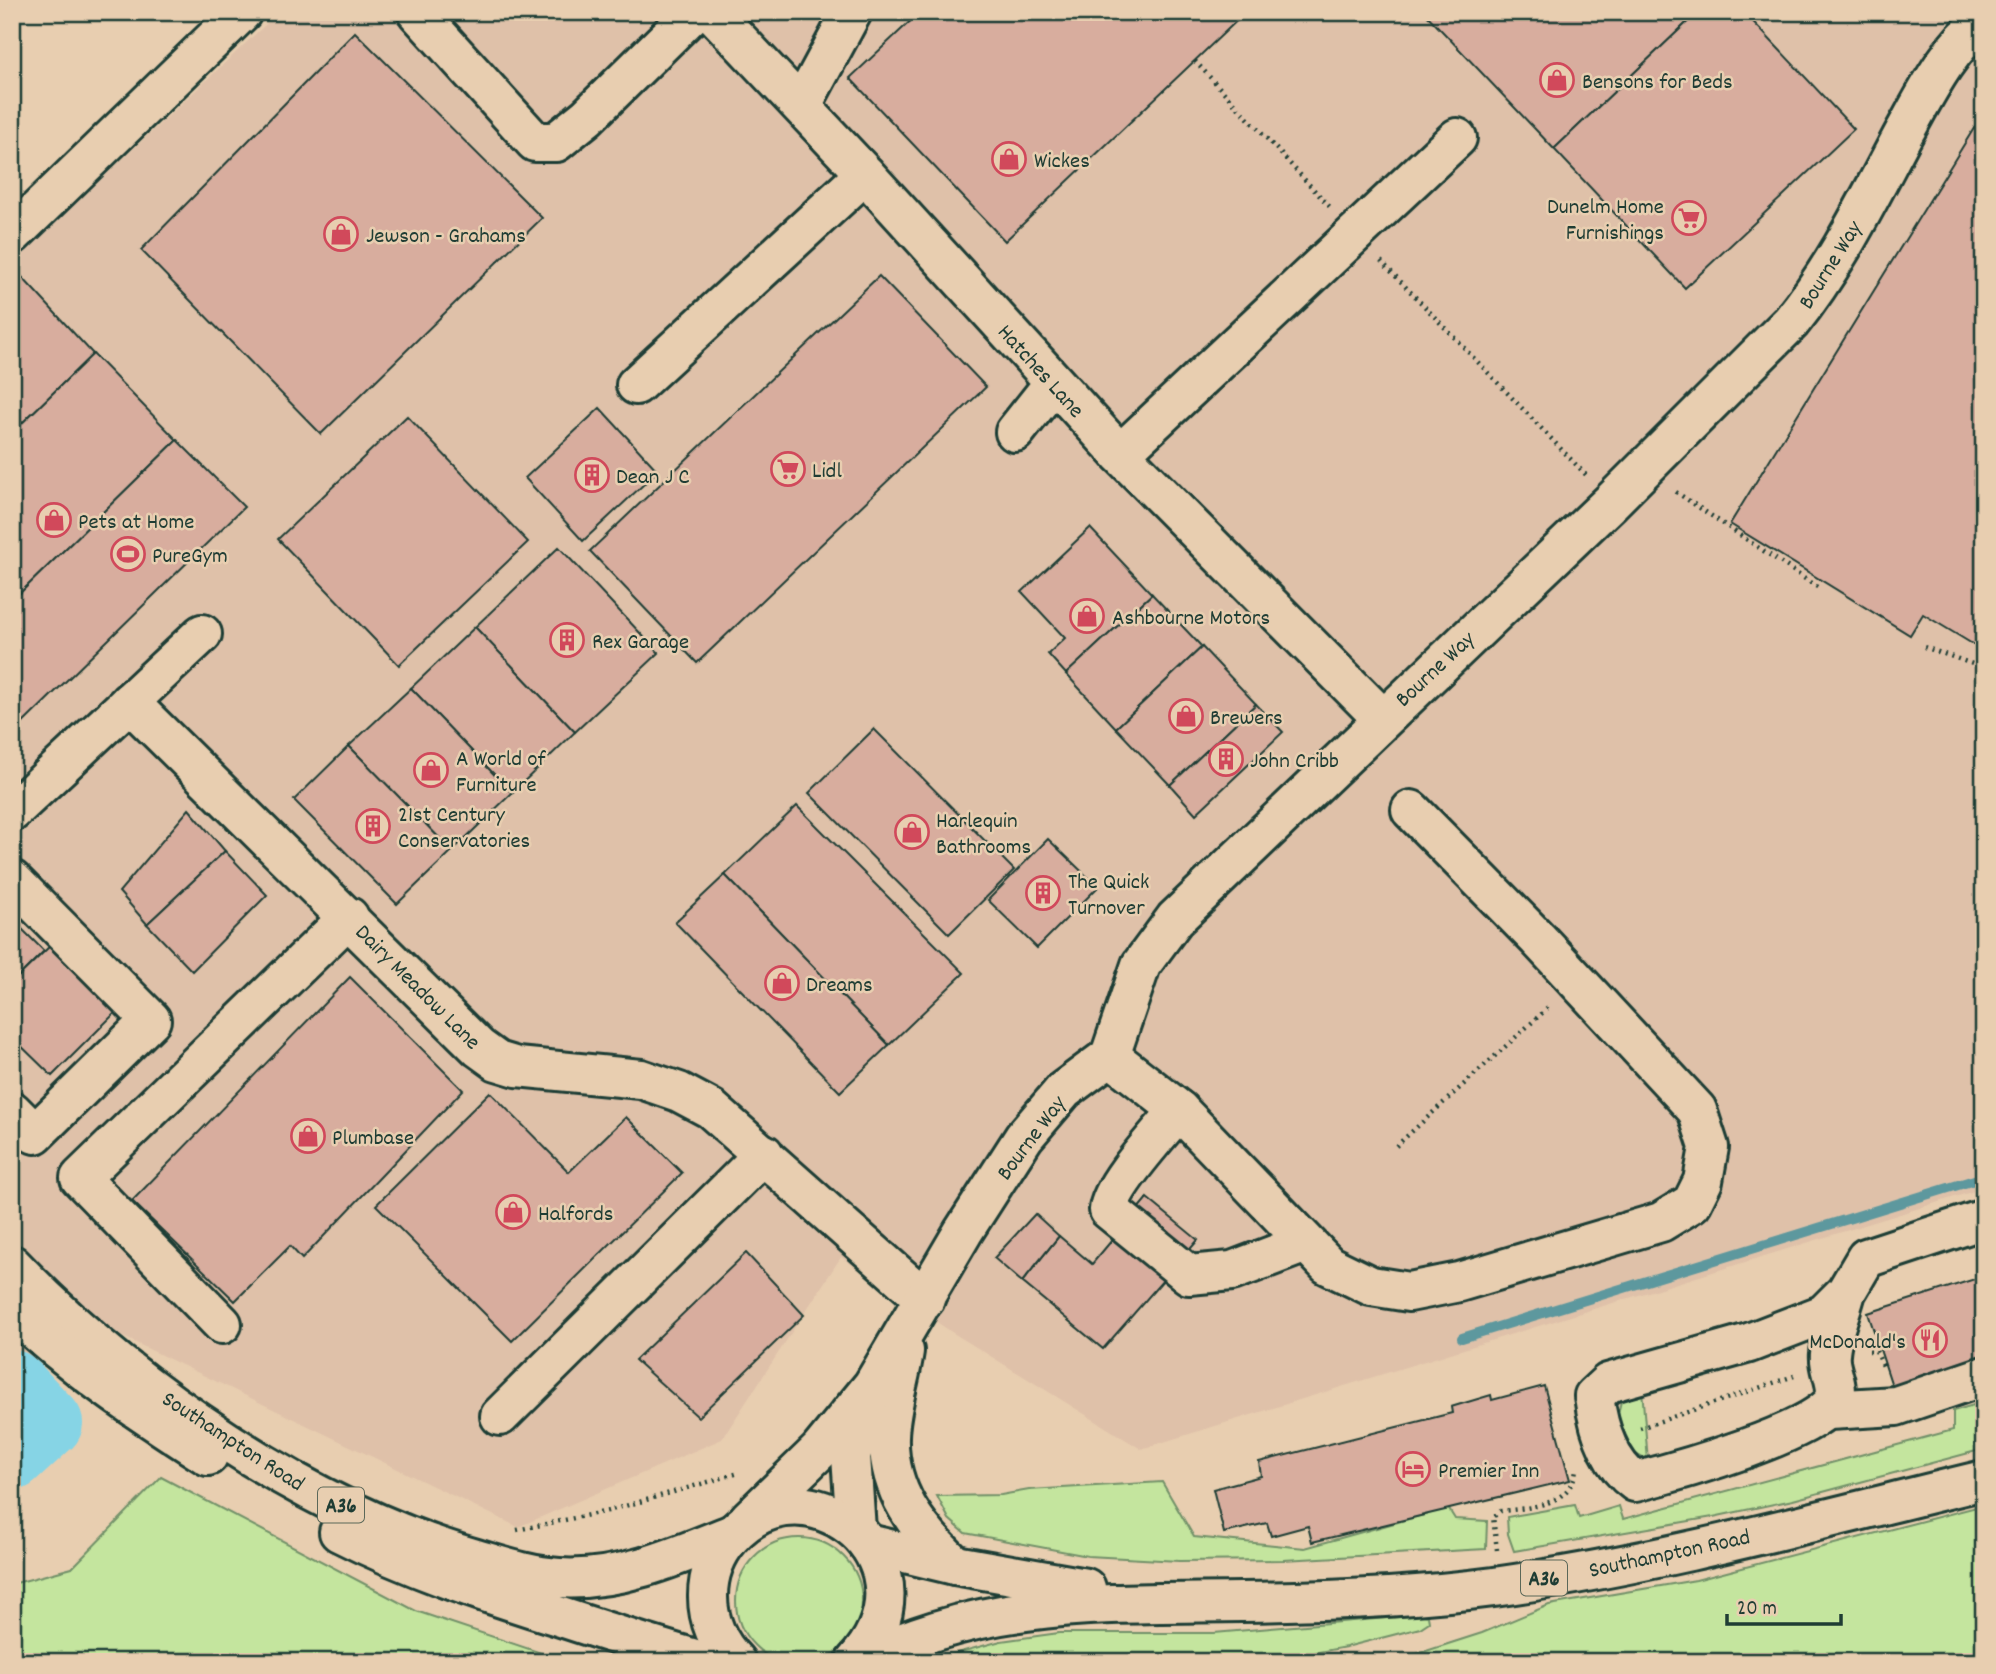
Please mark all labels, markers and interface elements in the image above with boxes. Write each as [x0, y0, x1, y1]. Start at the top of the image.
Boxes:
shop icon: Bensons for Beds [1538, 61, 1576, 99]
place label: Bensons for Beds [1582, 67, 1733, 100]
shop icon: Wickes [990, 140, 1028, 178]
place label: Wickes [1034, 146, 1090, 179]
place label: Dunelm Home Furnishings [1547, 192, 1664, 251]
supermarket icon: Dunelm Home Furnishings [1670, 199, 1708, 237]
shop icon: Jewson - Grahams [322, 215, 360, 253]
street label: Bourne Way [1792, 215, 1873, 317]
place label: Jewson - Grahams [366, 221, 526, 254]
street label: Hatches Lane [988, 318, 1091, 427]
supermarket icon: Lidl [769, 450, 807, 488]
building icon: Dean J C [573, 456, 611, 494]
place label: Lidl [812, 456, 842, 489]
place label: Dean J C [616, 462, 690, 495]
shop icon: Pets at Home [35, 501, 73, 539]
place label: Pets at Home [78, 507, 194, 540]
sports icon: PureGym [109, 535, 147, 573]
place label: PureGym [152, 541, 228, 574]
shop icon: Ashbourne Motors [1068, 597, 1106, 635]
place label: Ashbourne Motors [1112, 603, 1270, 636]
building icon: Rex Garage [548, 621, 586, 659]
street label: Bourne Way [1389, 624, 1484, 716]
place label: Rex Garage [592, 627, 689, 660]
shop icon: Brewers [1167, 697, 1205, 735]
place label: Brewers [1210, 703, 1283, 736]
building icon: John Cribb [1207, 740, 1245, 778]
place label: A World of Furniture [456, 744, 547, 803]
place label: John Cribb [1250, 746, 1339, 779]
shop icon: A World of Furniture [412, 751, 450, 789]
place label: 21st Century Conservatories [398, 800, 530, 859]
place label: Harlequin Bathrooms [936, 806, 1031, 865]
building icon: 21st Century Conservatories [354, 807, 392, 845]
shop icon: Harlequin Bathrooms [893, 813, 931, 851]
place label: The Quick Turnover [1068, 867, 1149, 926]
building icon: The Quick Turnover [1024, 874, 1062, 912]
street label: Dairy Meadow Lane [346, 918, 487, 1059]
shop icon: Dreams [763, 964, 801, 1002]
place label: Dreams [806, 970, 873, 1003]
street label: Bourne Way [990, 1089, 1076, 1189]
shop icon: Plumbase [289, 1117, 327, 1155]
place label: Plumbase [332, 1123, 414, 1156]
shop icon: Halfords [494, 1193, 532, 1231]
place label: Halfords [538, 1199, 613, 1232]
restaurant icon: McDonald's [1911, 1321, 1949, 1359]
place label: McDonald's [1809, 1327, 1906, 1360]
street label: Southampton Road [154, 1384, 310, 1501]
hotel icon: Premier Inn [1394, 1450, 1432, 1488]
place label: Premier Inn [1438, 1456, 1539, 1489]
road number: A36 [318, 1488, 364, 1522]
street label: Southampton Road [1586, 1522, 1753, 1589]
road number: A36 [1521, 1560, 1567, 1596]
scale bar [1727, 1583, 1840, 1627]
text: 20 m [1737, 1595, 1777, 1625]

